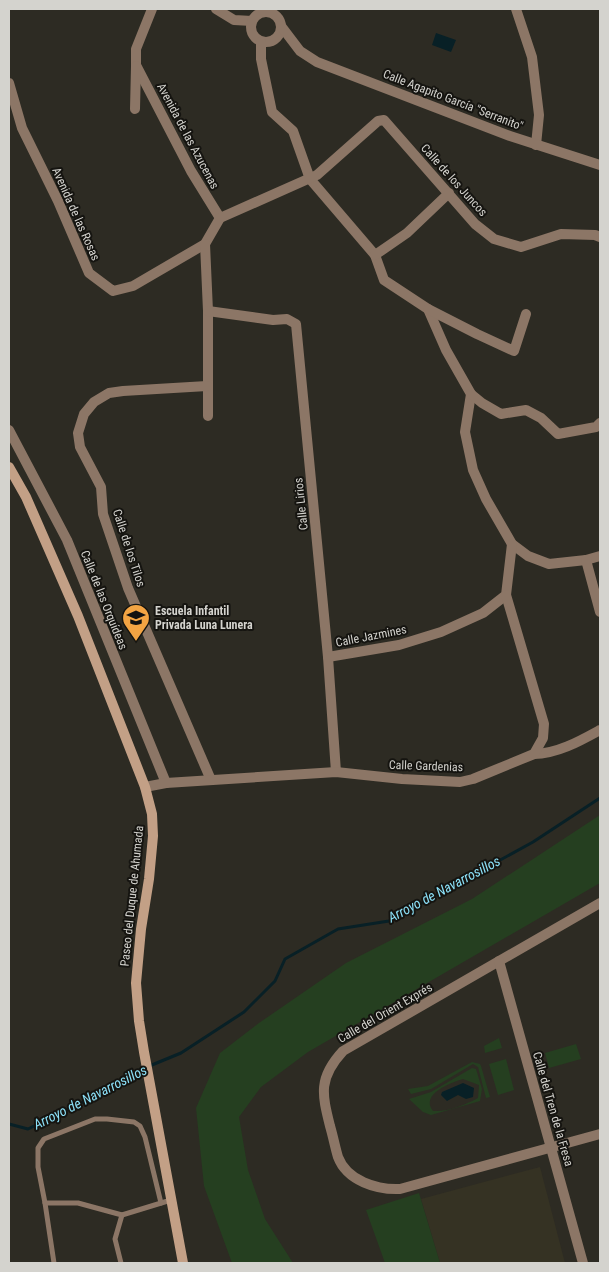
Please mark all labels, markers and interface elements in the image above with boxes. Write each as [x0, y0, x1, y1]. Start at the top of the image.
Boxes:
street label: Calle Agapito García "Serranito" [381, 67, 525, 133]
street label: Avenida de las Azucenas [154, 81, 222, 191]
street label: Calle de los Juncos [418, 141, 490, 219]
street label: Avenida de las Rosas [49, 165, 103, 263]
street label: Calle Lirios [291, 477, 311, 531]
street label: Calle de los Tilos [110, 507, 148, 589]
street label: Calle de las Orquídeas [78, 548, 130, 652]
school or university icon: Escuela Infantil Privada Luna Lunera [121, 603, 151, 642]
place label: Escuela Infantil Privada Luna Lunera [155, 604, 253, 632]
street label: Calle Jazmines [334, 622, 408, 650]
street label: Calle Gardenias [389, 758, 463, 774]
street label: Paseo del Duque de Ahumada [118, 825, 146, 967]
water label: Arroyo de Navarrosillos [384, 853, 503, 926]
street label: Calle del Orient Exprés [335, 980, 435, 1046]
street label: Calle del Tren de la Fresa [530, 1050, 576, 1168]
water label: Arroyo de Navarrosillos [30, 1061, 149, 1133]

